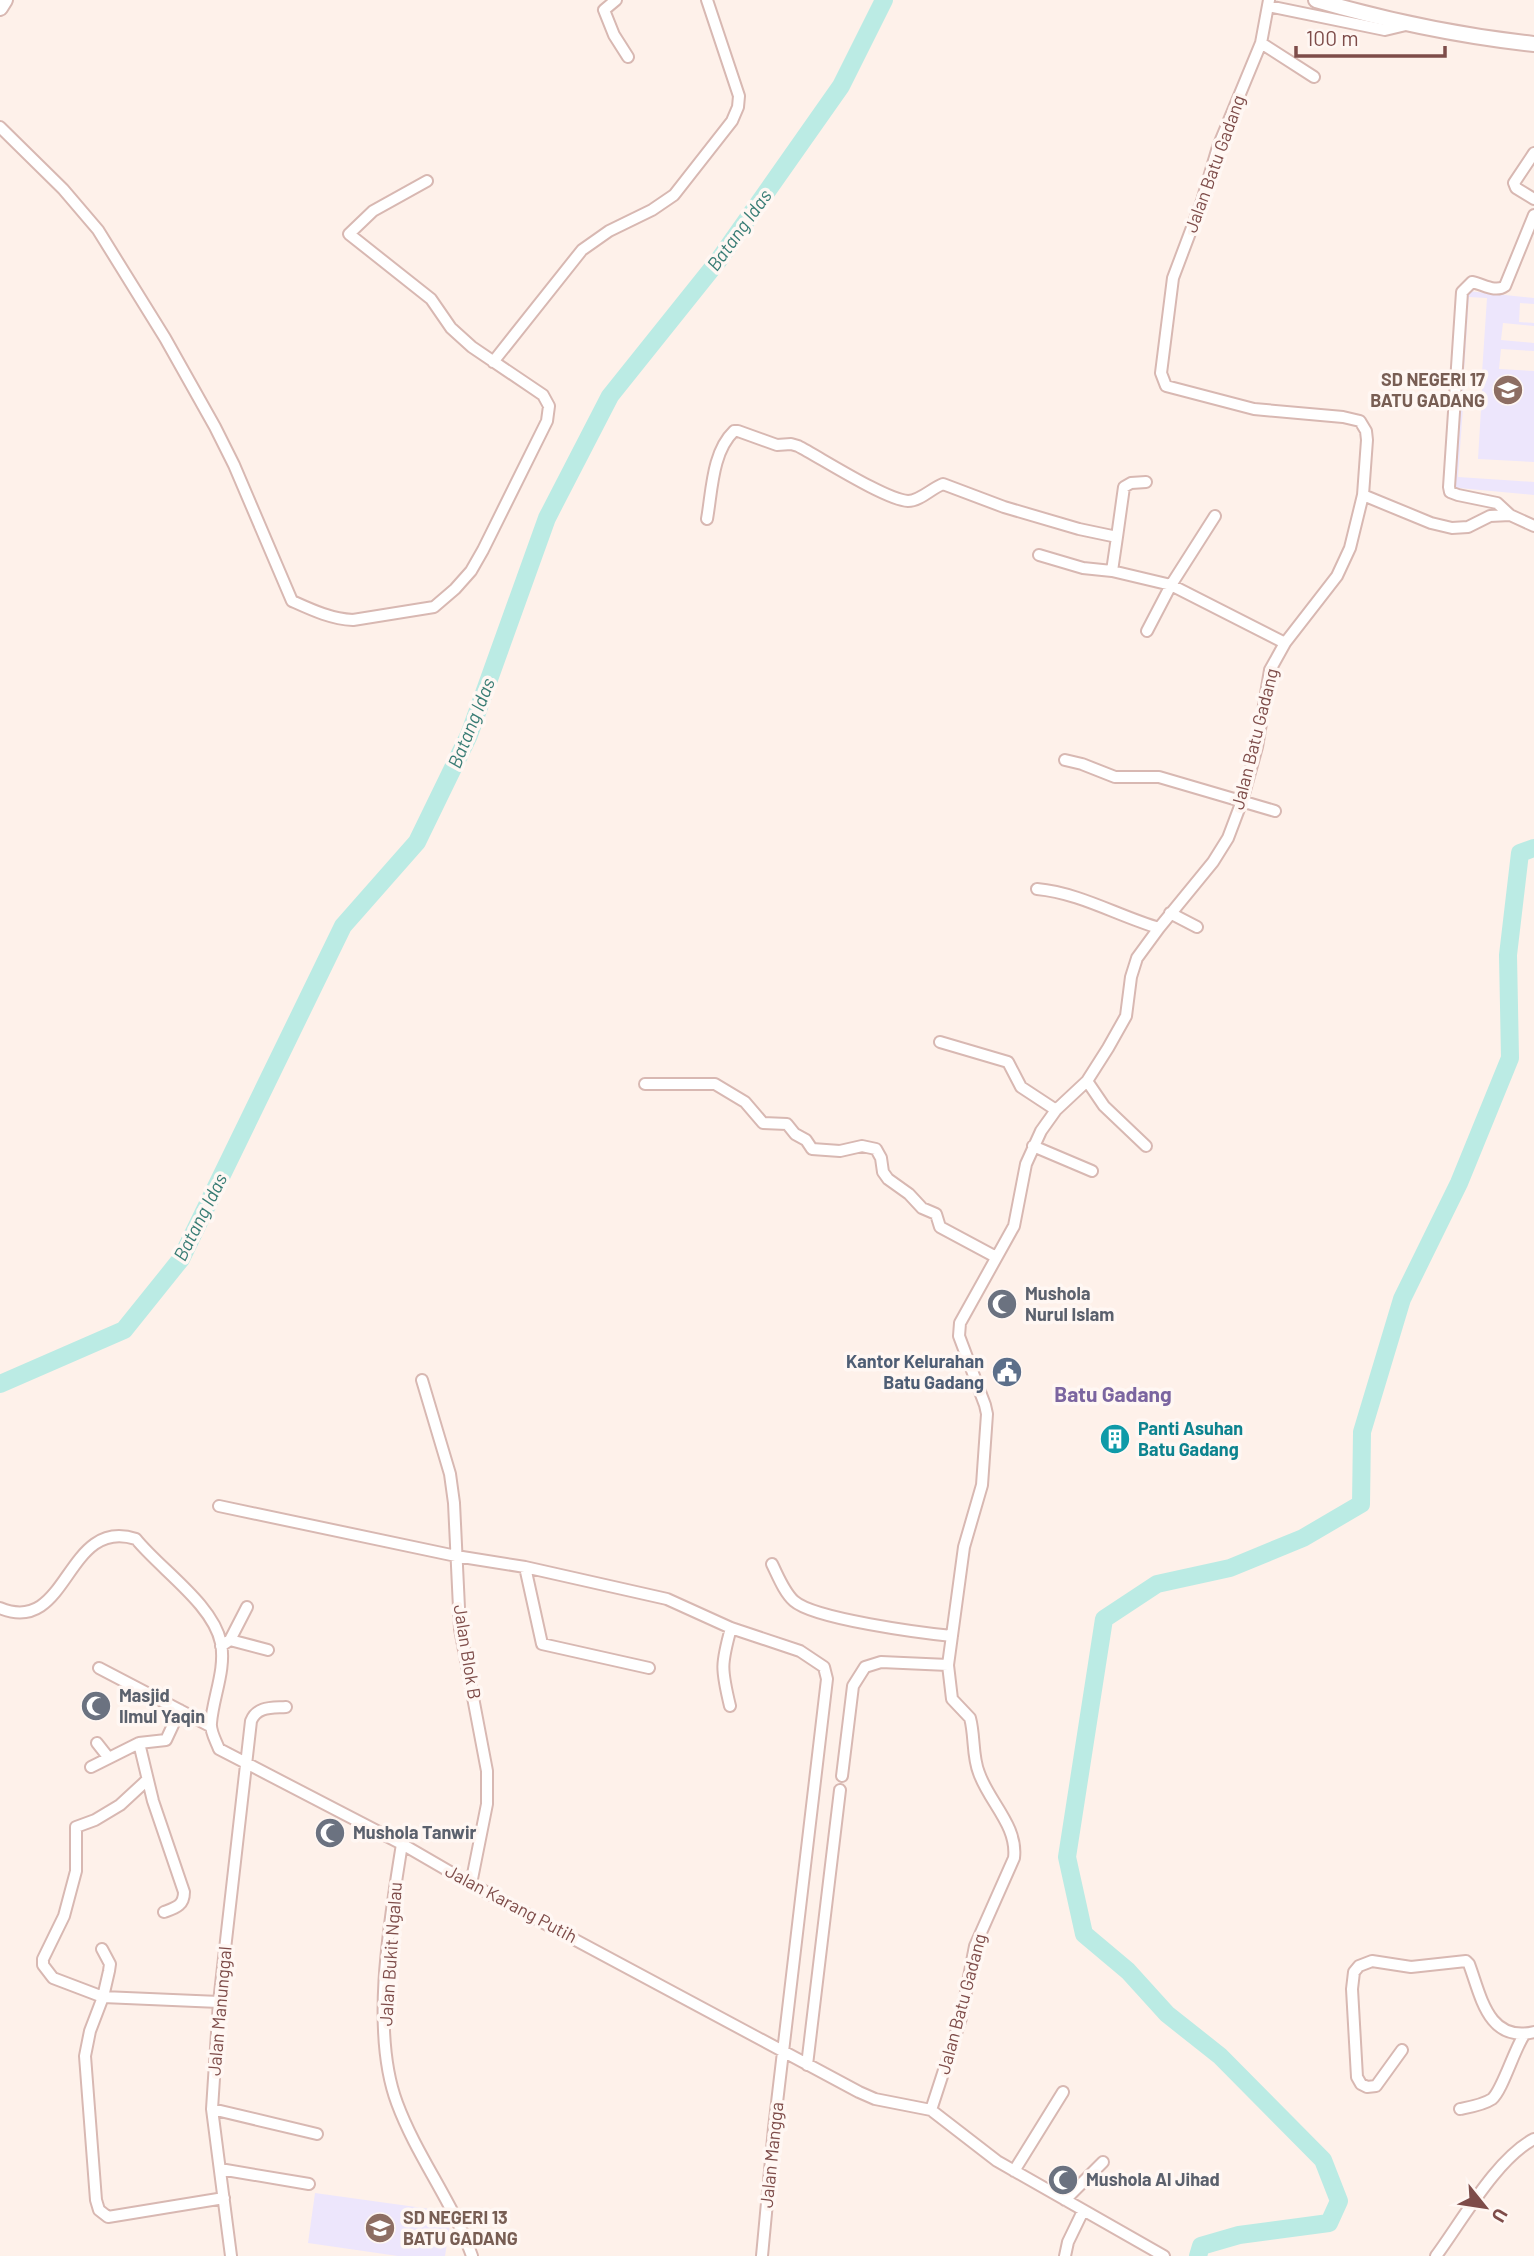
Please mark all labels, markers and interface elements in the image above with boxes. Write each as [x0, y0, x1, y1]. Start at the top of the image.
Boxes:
scale bar [1296, 14, 1445, 58]
text: 100 m [1306, 25, 1359, 50]
street label: Jalan Batu Gadang [1179, 92, 1249, 235]
water label: Batang Idas [701, 184, 776, 275]
place label: SD NEGERI 17 BATU GADANG [1370, 368, 1485, 411]
school or university icon: SD NEGERI 17 BATU GADANG [1491, 373, 1525, 407]
street label: Jalan Batu Gadang [1226, 666, 1282, 812]
water label: Batang Idas [442, 674, 499, 771]
water label: Batang Idas [168, 1169, 231, 1264]
place label: Mushola Nurul Islam [1025, 1282, 1114, 1325]
mosque icon: Mushola Nurul Islam [985, 1287, 1019, 1321]
place label: Kantor Kelurahan Batu Gadang [846, 1350, 984, 1393]
public building icon: Kantor Kelurahan Batu Gadang [990, 1355, 1024, 1389]
district label: Batu Gadang [1054, 1381, 1172, 1406]
place label: Panti Asuhan Batu Gadang [1138, 1417, 1243, 1460]
building icon: Panti Asuhan Batu Gadang [1098, 1422, 1132, 1456]
street label: Jalan Blok B [450, 1603, 486, 1701]
place label: Masjid Ilmul Yaqin [119, 1684, 205, 1727]
mosque icon: Masjid Ilmul Yaqin [79, 1689, 113, 1723]
mosque icon: Mushola Tanwir [313, 1816, 347, 1850]
place label: Mushola Tanwir [353, 1821, 477, 1843]
street label: Jalan Karang Putih [442, 1859, 581, 1947]
street label: Jalan Bukit Ngalau [374, 1881, 406, 2027]
street label: Jalan Batu Gadang [932, 1931, 990, 2077]
street label: Jalan Manunggal [202, 1945, 236, 2077]
street label: Jalan Mangga [755, 2101, 788, 2209]
mosque icon: Mushola Al Jihad [1046, 2163, 1080, 2197]
place label: Mushola Al Jihad [1086, 2168, 1220, 2190]
north arrow [1450, 2172, 1520, 2242]
text: U [1487, 2205, 1513, 2227]
place label: SD NEGERI 13 BATU GADANG [403, 2206, 518, 2249]
school or university icon: SD NEGERI 13 BATU GADANG [363, 2211, 397, 2245]

